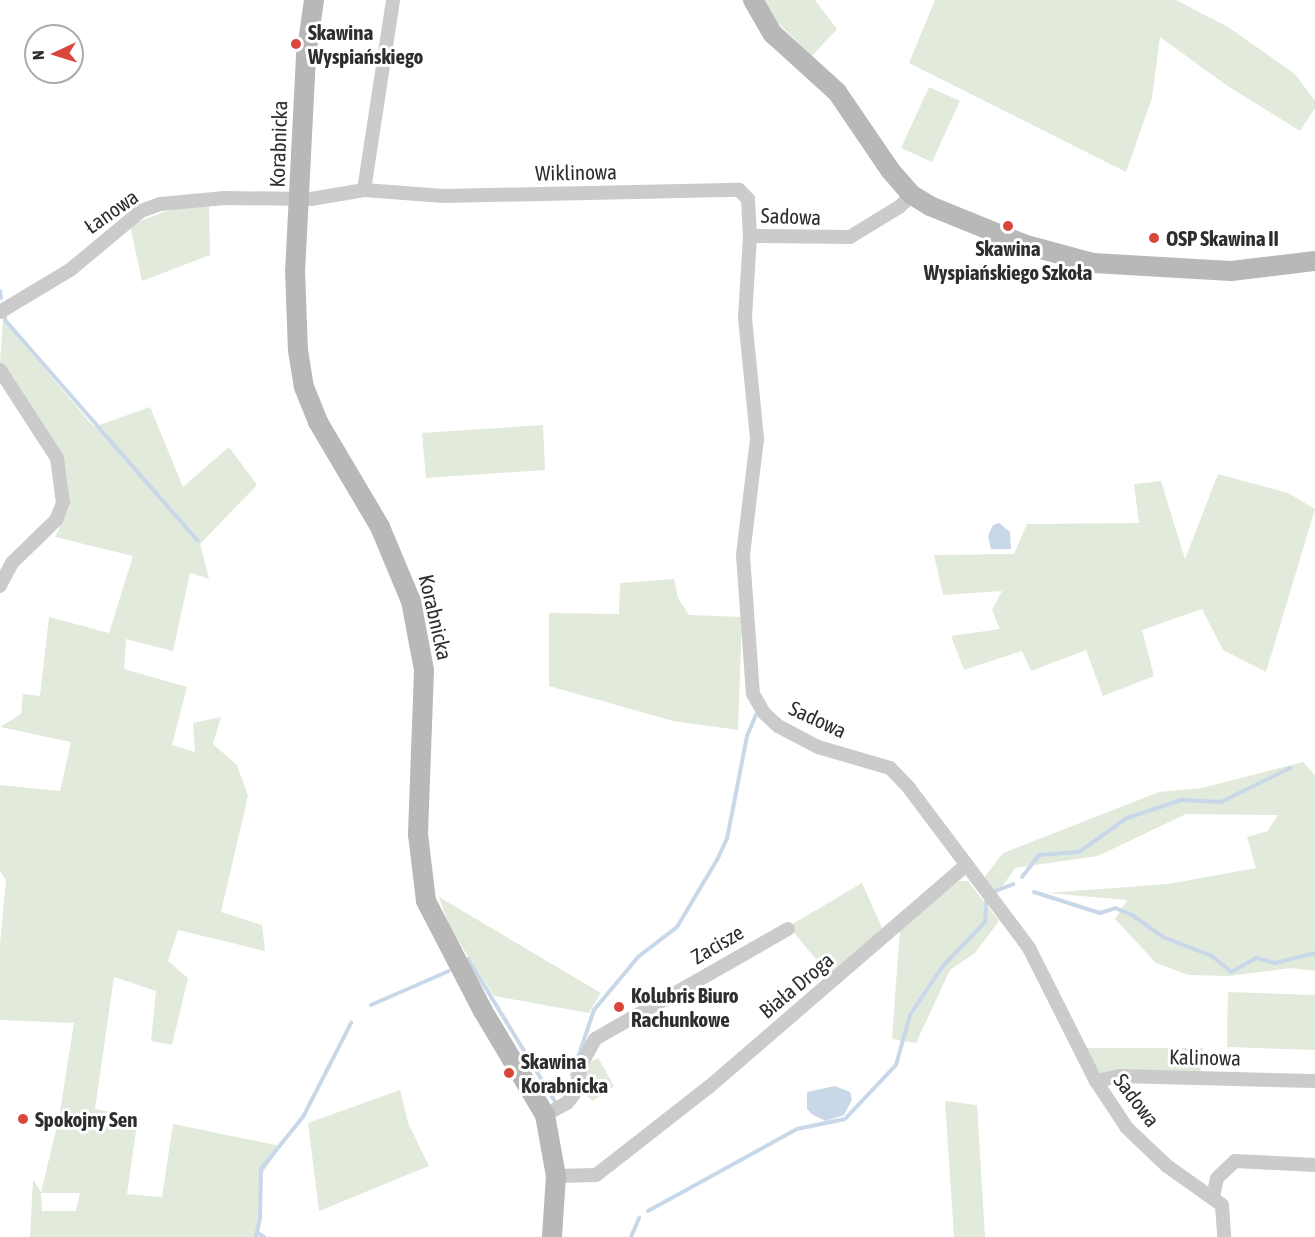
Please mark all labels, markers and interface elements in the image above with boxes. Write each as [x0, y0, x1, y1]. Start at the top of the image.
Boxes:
place label: Skawina Wyspiańskiego [308, 19, 423, 69]
north arrow [24, 24, 84, 84]
marker: Skawina Wyspiańskiego [289, 37, 303, 51]
text: N [29, 50, 47, 60]
street label: Korabnicka [264, 100, 292, 188]
street label: Wiklinowa [535, 159, 617, 185]
street label: Łanowa [79, 184, 143, 238]
street label: Sadowa [760, 202, 822, 230]
marker: Skawina Wyspiańskiego Szkoła [1001, 219, 1015, 233]
place label: OSP Skawina II [1166, 225, 1279, 251]
marker: OSP Skawina II [1147, 231, 1161, 245]
place label: Skawina Wyspiańskiego Szkoła [924, 235, 1092, 285]
street label: Korabnicka [414, 572, 458, 662]
street label: Sadowa [785, 695, 851, 743]
street label: Zacisze [686, 919, 748, 969]
street label: Biała Droga [754, 947, 838, 1023]
place label: Kolubris Biuro Rachunkowe [631, 982, 739, 1032]
marker: Kolubris Biuro Rachunkowe [612, 1000, 626, 1014]
street label: Kalinowa [1169, 1044, 1241, 1070]
place label: Skawina Korabnicka [521, 1048, 608, 1098]
marker: Skawina Korabnicka [502, 1066, 516, 1080]
street label: Sadowa [1109, 1068, 1165, 1132]
place label: Spokojny Sen [35, 1106, 137, 1132]
marker: Spokojny Sen [16, 1112, 30, 1126]

